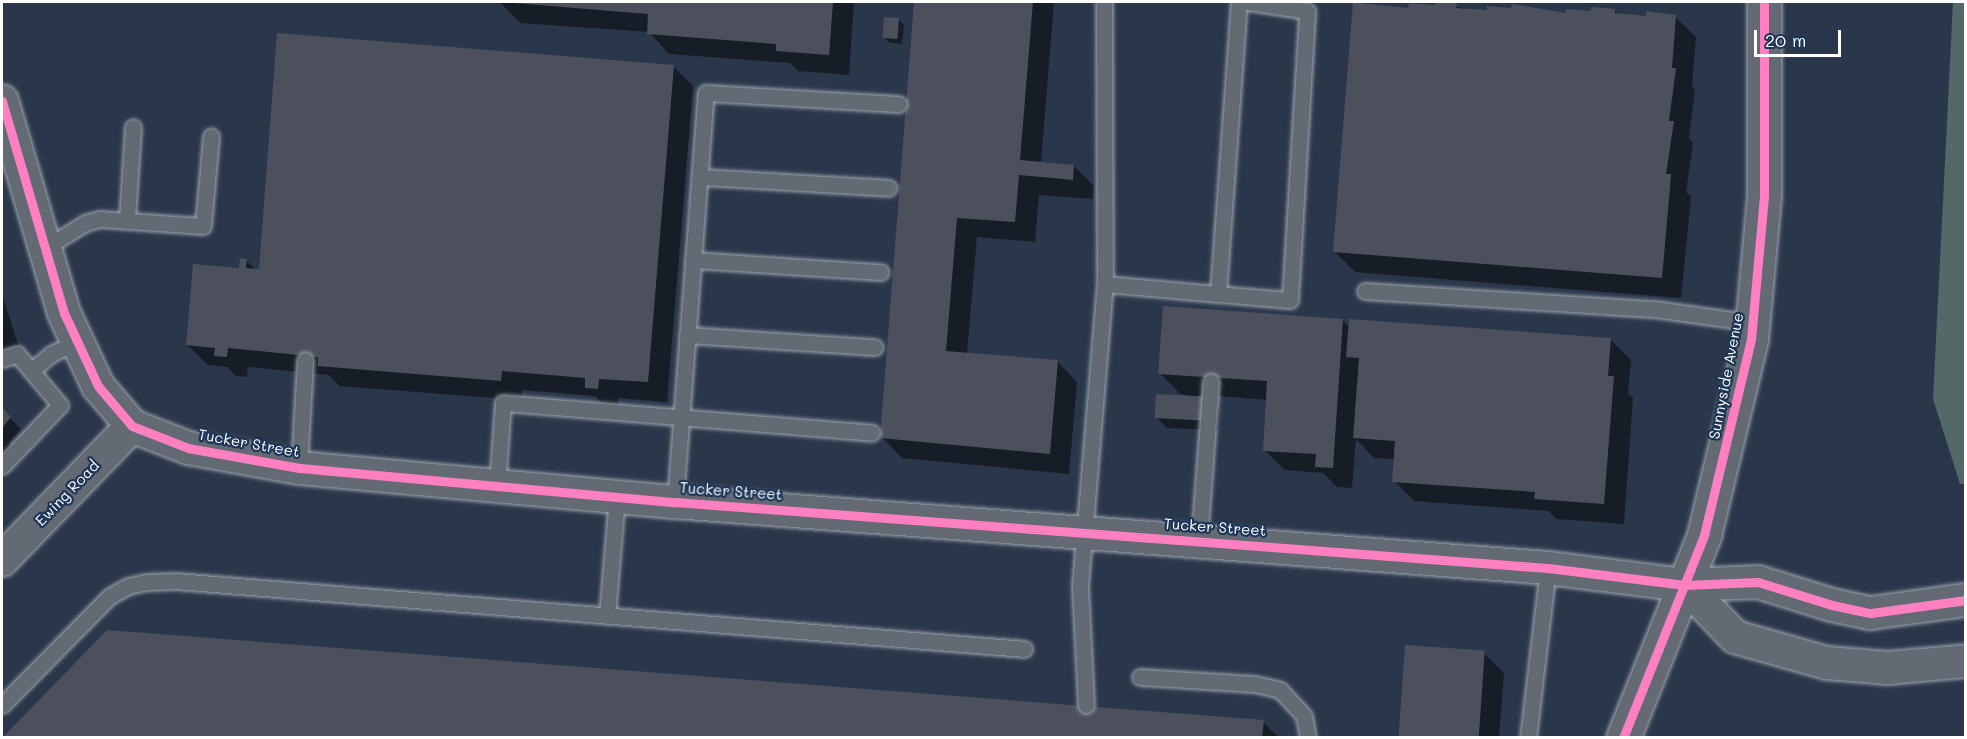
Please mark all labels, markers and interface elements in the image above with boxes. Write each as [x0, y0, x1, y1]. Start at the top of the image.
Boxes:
scale bar [1757, 18, 1844, 56]
text: 20 m [1765, 28, 1806, 52]
street label: Sunnyside Avenue [1705, 311, 1747, 441]
street label: Tucker Street [197, 425, 301, 461]
street label: Ewing Road [31, 457, 103, 529]
street label: Tucker Street [679, 478, 783, 504]
street label: Tucker Street [1163, 514, 1267, 540]

